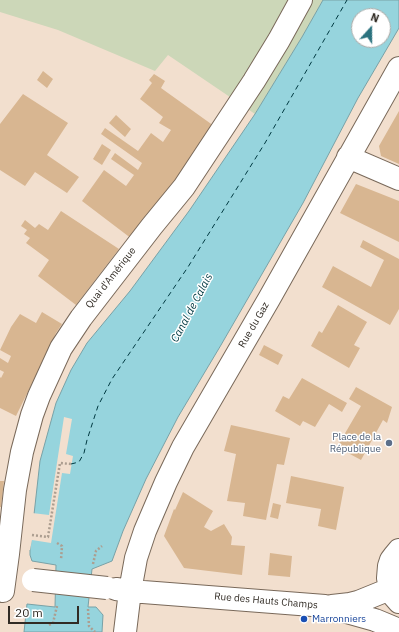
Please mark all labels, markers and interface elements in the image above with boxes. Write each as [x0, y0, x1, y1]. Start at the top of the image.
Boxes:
north arrow [351, 8, 391, 48]
text: N [369, 10, 381, 26]
street label: Quai d'Amérique [83, 245, 139, 311]
water label: Canal de Calais [168, 271, 216, 345]
street label: Rue du Gaz [236, 300, 272, 350]
place label: Place de la République [330, 431, 381, 454]
marker: Place de la République [384, 438, 394, 448]
street label: Rue des Hauts Champs [214, 590, 318, 612]
scale bar [10, 598, 81, 624]
text: 20 m [15, 605, 43, 620]
place label: Marronniers [312, 613, 366, 625]
marker: Marronniers [299, 614, 309, 624]

